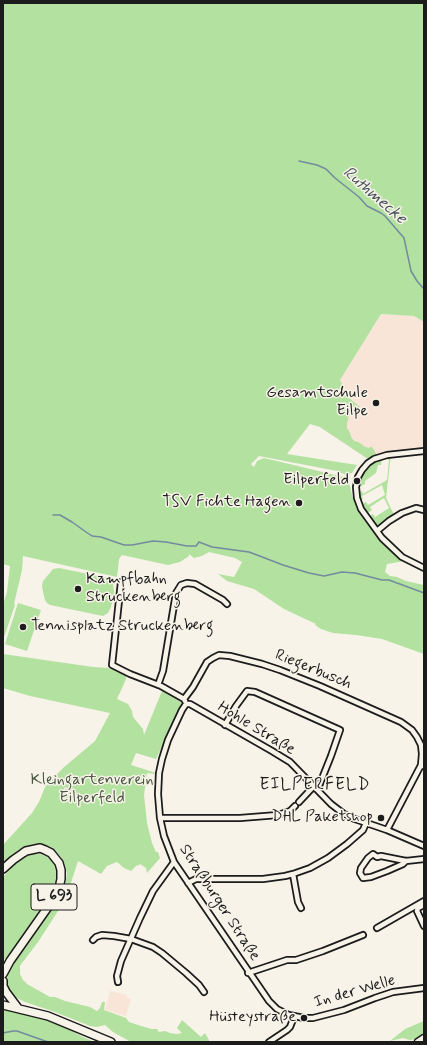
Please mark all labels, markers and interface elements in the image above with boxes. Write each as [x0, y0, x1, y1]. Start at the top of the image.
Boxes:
water label: Ruthmecke [338, 163, 410, 229]
place label: Gesamtschule Eilpe [266, 384, 368, 422]
marker: Gesamtschule Eilpe [371, 398, 381, 408]
place label: Eilperfeld [283, 471, 349, 491]
marker: Eilperfeld [352, 476, 362, 486]
place label: TSV Fichte Hagen [162, 493, 291, 513]
marker: TSV Fichte Hagen [294, 498, 304, 508]
place label: Kampfbahn Struckenberg [86, 570, 181, 608]
marker: Kampfbahn Struckenberg [73, 584, 83, 594]
place label: Tennisplatz Struckenberg [31, 617, 213, 637]
marker: Tennisplatz Struckenberg [18, 622, 28, 632]
street label: Riegerbusch [272, 646, 354, 694]
street label: Hohle Straße [213, 698, 299, 760]
park label: Kleingartenverein Eilperfeld [31, 771, 153, 809]
district label: EILPERFELD [259, 775, 371, 795]
place label: DHL Paketshop [272, 808, 373, 828]
marker: DHL Paketshop [376, 813, 386, 823]
street label: Straßburger Straße [174, 841, 264, 965]
road number: L 693 [31, 884, 77, 910]
street label: In der Welle [312, 971, 398, 1013]
place label: Hüsteystraße [209, 1008, 296, 1028]
marker: Hüsteystraße [299, 1013, 309, 1023]

